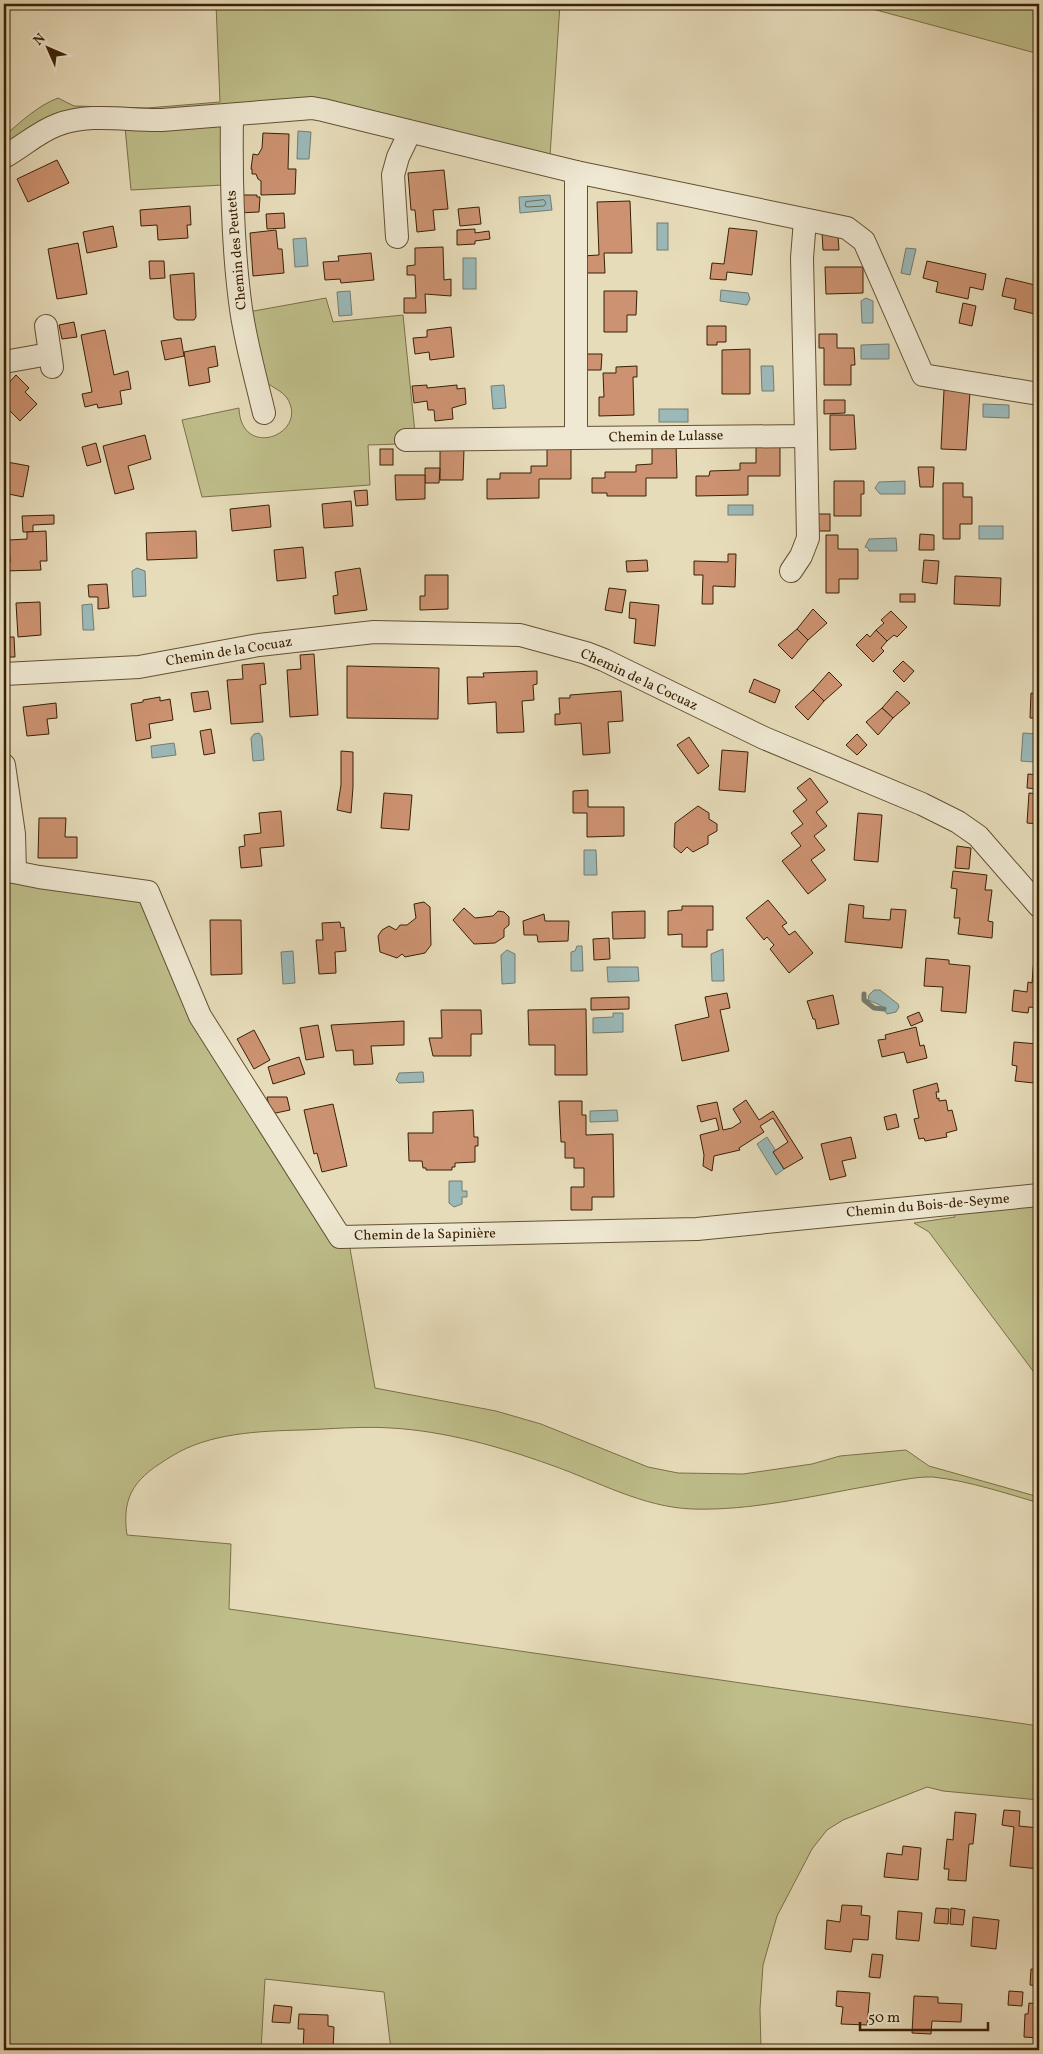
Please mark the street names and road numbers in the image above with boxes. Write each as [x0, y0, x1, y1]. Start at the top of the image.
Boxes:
street label: Chemin des Peutets [222, 189, 252, 311]
street label: Chemin de Lulasse [608, 426, 724, 447]
street label: Chemin de la Cocuaz [164, 633, 294, 671]
street label: Chemin de la Cocuaz [577, 644, 701, 716]
street label: Chemin du Bois-de-Seyme [846, 1189, 1011, 1223]
street label: Chemin de la Sapinière [354, 1224, 496, 1246]

